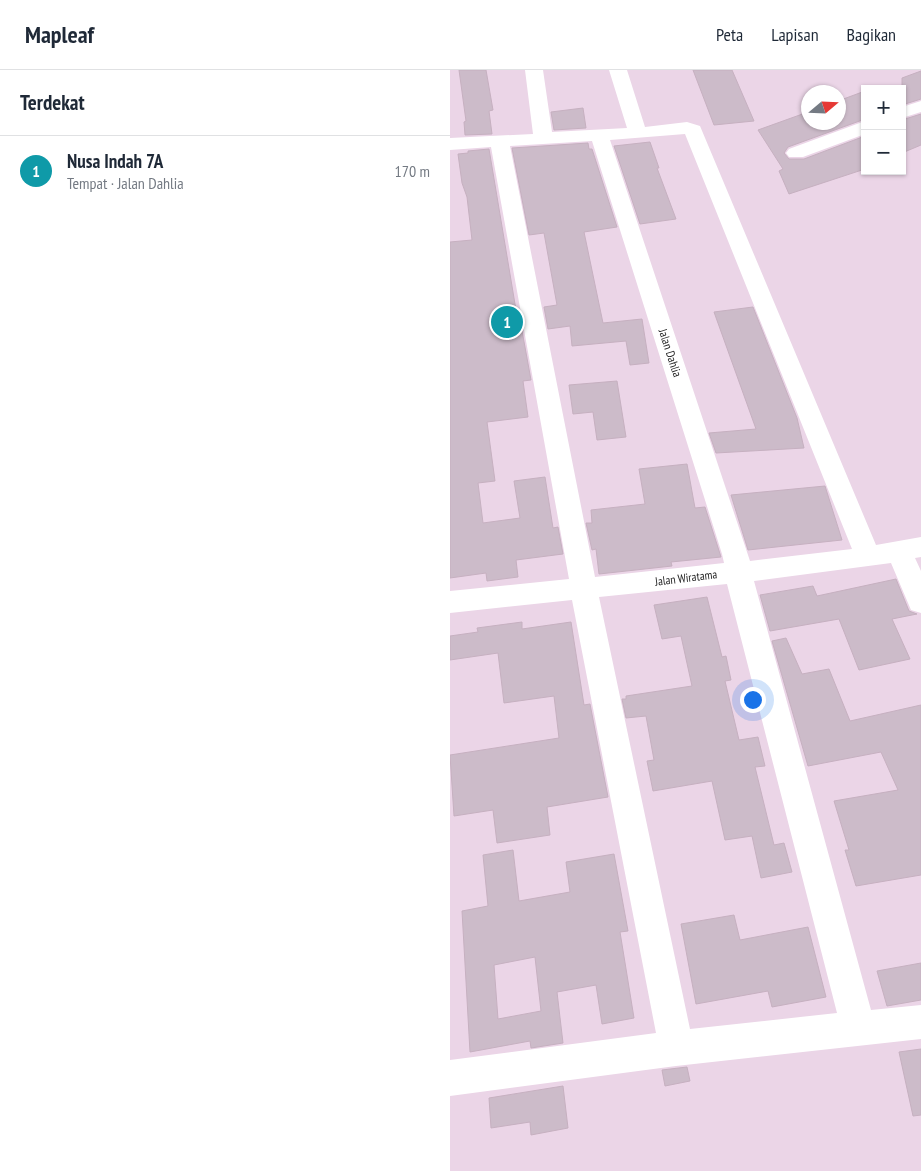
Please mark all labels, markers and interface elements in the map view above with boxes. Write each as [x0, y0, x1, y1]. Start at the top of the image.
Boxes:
text: Mapleaf [25, 19, 94, 50]
text: Peta [716, 23, 743, 46]
text: Lapisan [771, 23, 819, 46]
text: Bagikan [847, 23, 896, 46]
north arrow [801, 85, 846, 130]
map controls [861, 85, 906, 175]
button: + [861, 85, 906, 130]
text: Terdekat [20, 89, 85, 116]
button: − [861, 130, 906, 175]
text: Nusa Indah 7A [67, 149, 163, 173]
text: 1 [32, 161, 40, 181]
text: 170 m [395, 161, 430, 181]
text: Tempat · Jalan Dahlia [67, 173, 184, 193]
pin: 1 [491, 303, 523, 341]
street label: Jalan Dahlia [655, 326, 685, 379]
street label: Jalan Wiratama [653, 566, 718, 589]
your location [740, 687, 766, 713]

